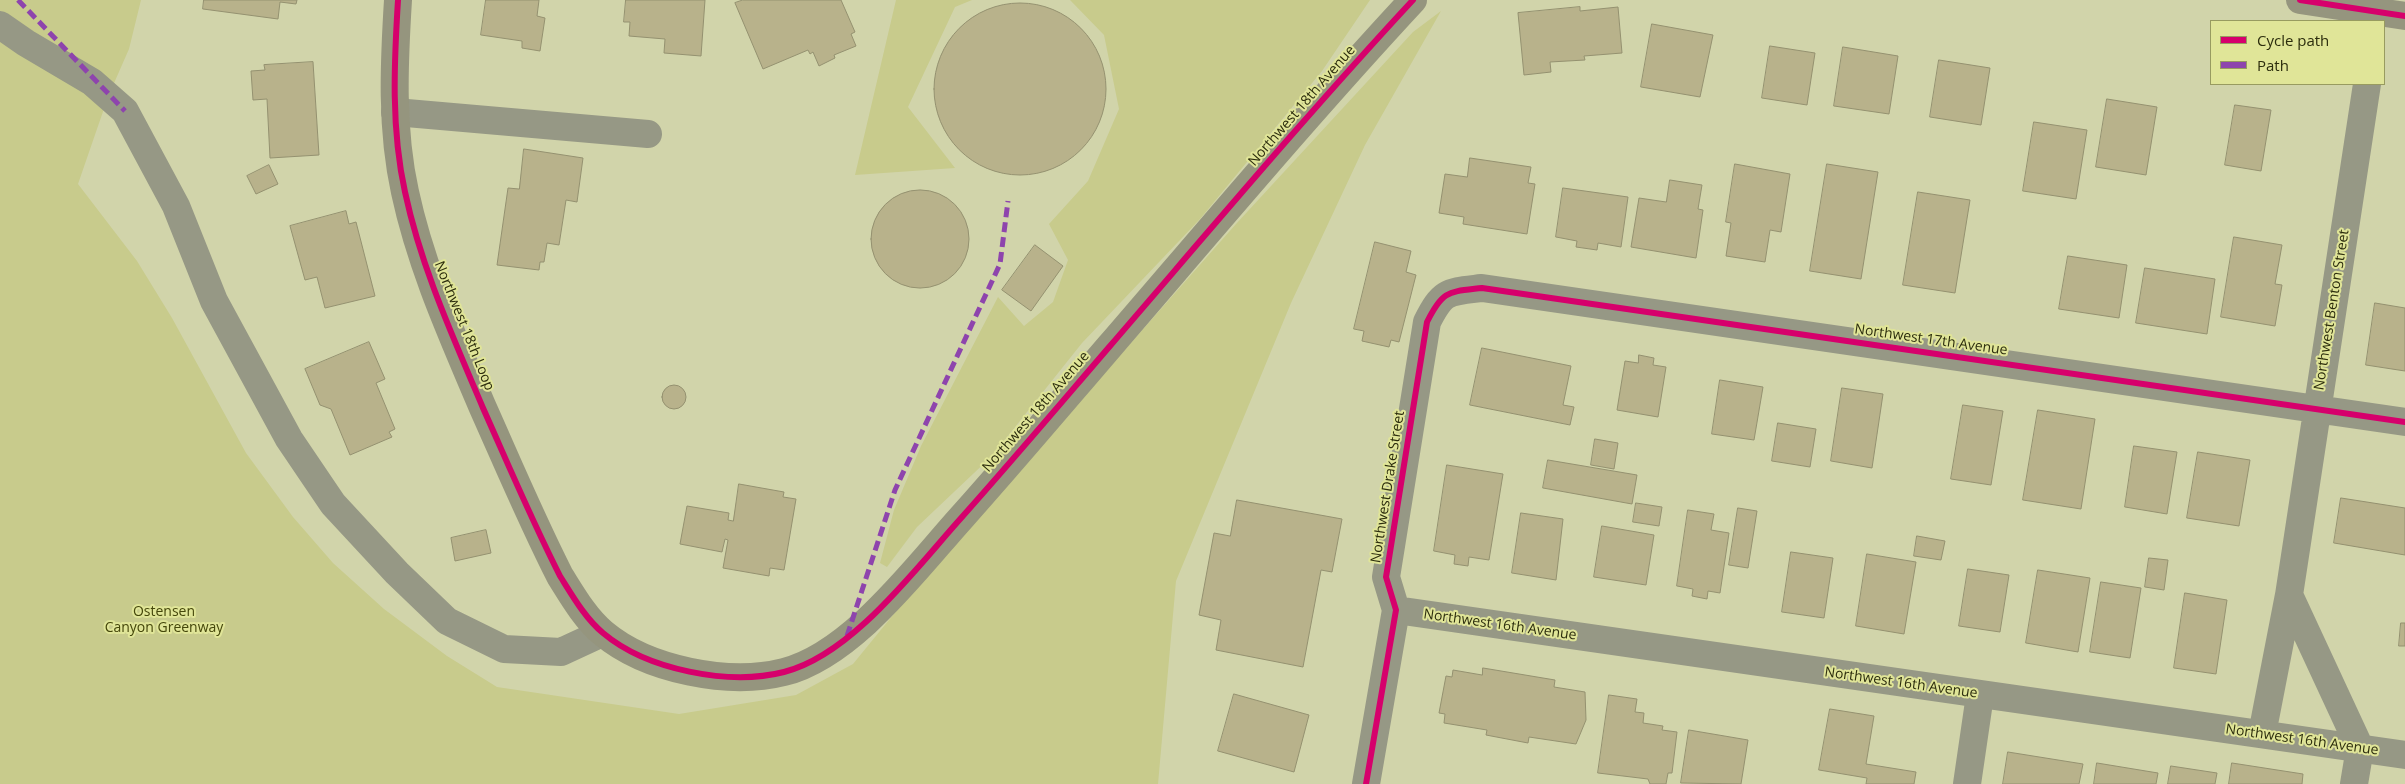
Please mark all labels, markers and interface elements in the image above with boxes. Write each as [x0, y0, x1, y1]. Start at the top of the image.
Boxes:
legend [2210, 20, 2385, 85]
text: Cycle path [2257, 30, 2329, 50]
street label: Northwest 18th Avenue [1245, 42, 1359, 170]
text: Path [2257, 55, 2289, 75]
street label: Northwest Benton Street [2311, 228, 2353, 392]
street label: Northwest 18th Loop [430, 259, 498, 393]
street label: Northwest 17th Avenue [1853, 321, 2009, 359]
street label: Northwest 18th Avenue [979, 348, 1093, 476]
street label: Northwest Drake Street [1368, 410, 1408, 564]
park label: Ostensen Canyon Greenway [105, 604, 223, 636]
street label: Northwest 16th Avenue [1422, 606, 1578, 644]
street label: Northwest 16th Avenue [1823, 664, 1979, 702]
street label: Northwest 16th Avenue [2224, 721, 2380, 759]

